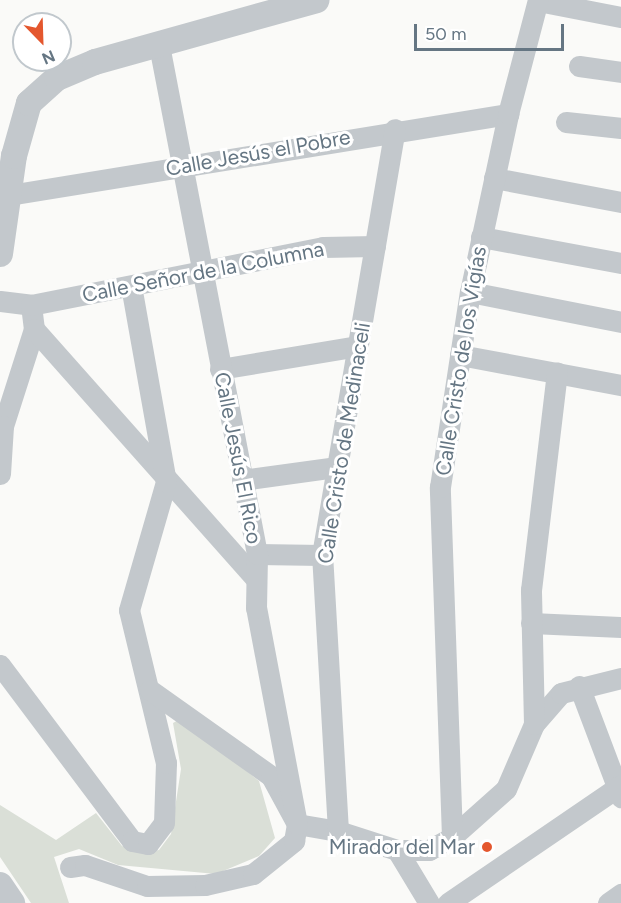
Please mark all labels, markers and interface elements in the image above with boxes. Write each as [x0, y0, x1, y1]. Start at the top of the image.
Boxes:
north arrow [12, 12, 72, 72]
scale bar [417, 12, 567, 50]
text: 50 m [425, 23, 467, 45]
text: N [39, 46, 58, 68]
street label: Calle Jesús el Pobre [164, 124, 352, 182]
street label: Calle Señor de la Columna [80, 236, 326, 308]
street label: Calle Cristo de los Vigías [430, 245, 492, 477]
street label: Calle Cristo de Medinaceli [312, 321, 376, 565]
street label: Calle Jesús El Rico [209, 370, 267, 546]
place label: Mirador del Mar [329, 834, 475, 860]
marker: Mirador del Mar [480, 840, 494, 854]

